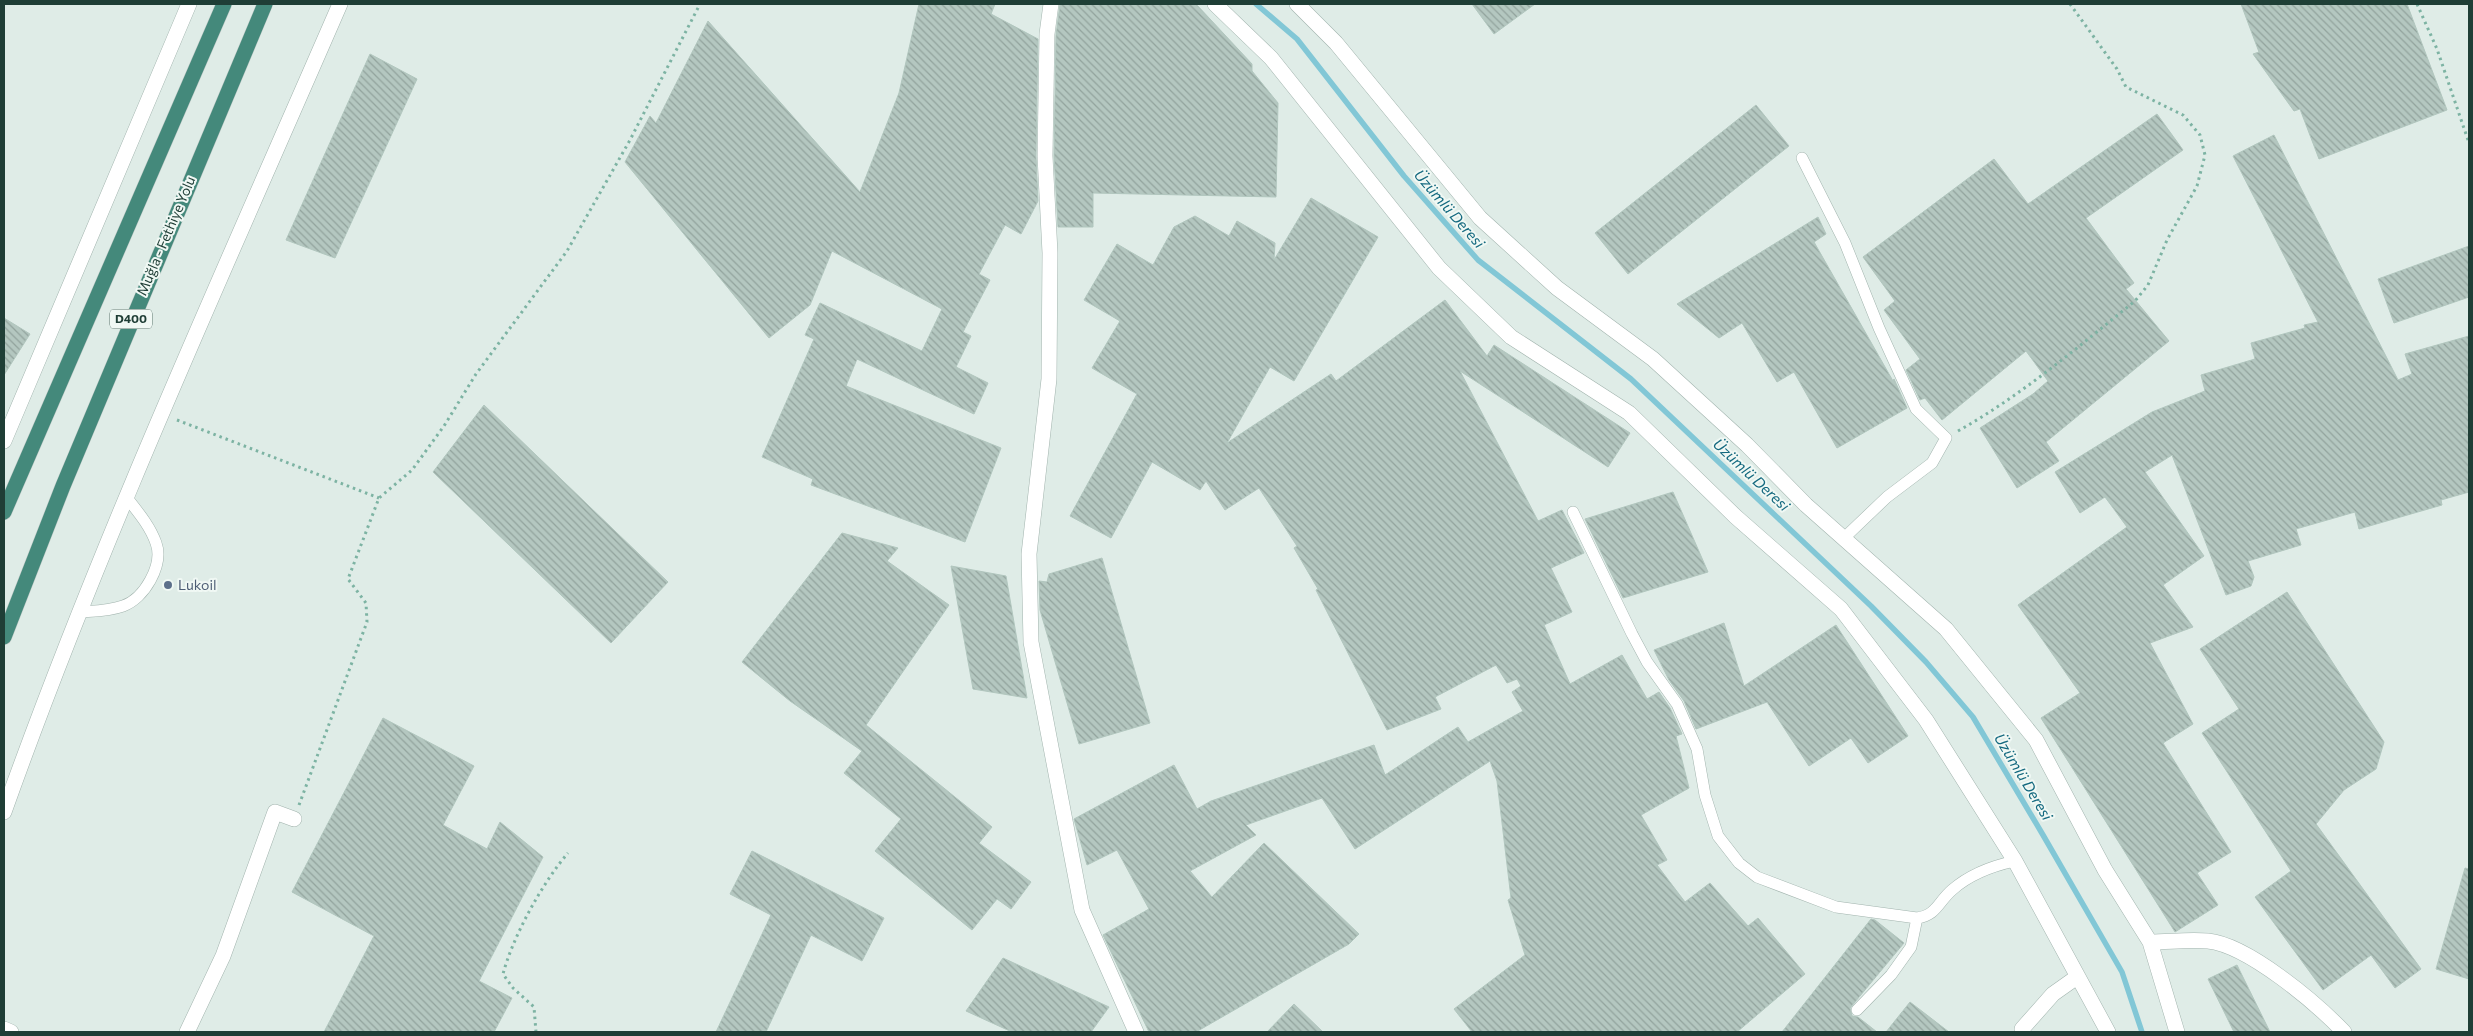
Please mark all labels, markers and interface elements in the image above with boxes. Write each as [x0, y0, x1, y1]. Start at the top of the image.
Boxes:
water label: Üzümlü Deresi [1411, 165, 1490, 252]
street label: Muğla - Fethiye Yolu [133, 174, 198, 298]
road number: D400 [110, 310, 152, 328]
water label: Üzümlü Deresi [1710, 434, 1795, 515]
place label: Lukoil [178, 576, 217, 593]
marker: Lukoil [162, 579, 174, 591]
water label: Üzümlü Deresi [1991, 730, 2057, 824]

